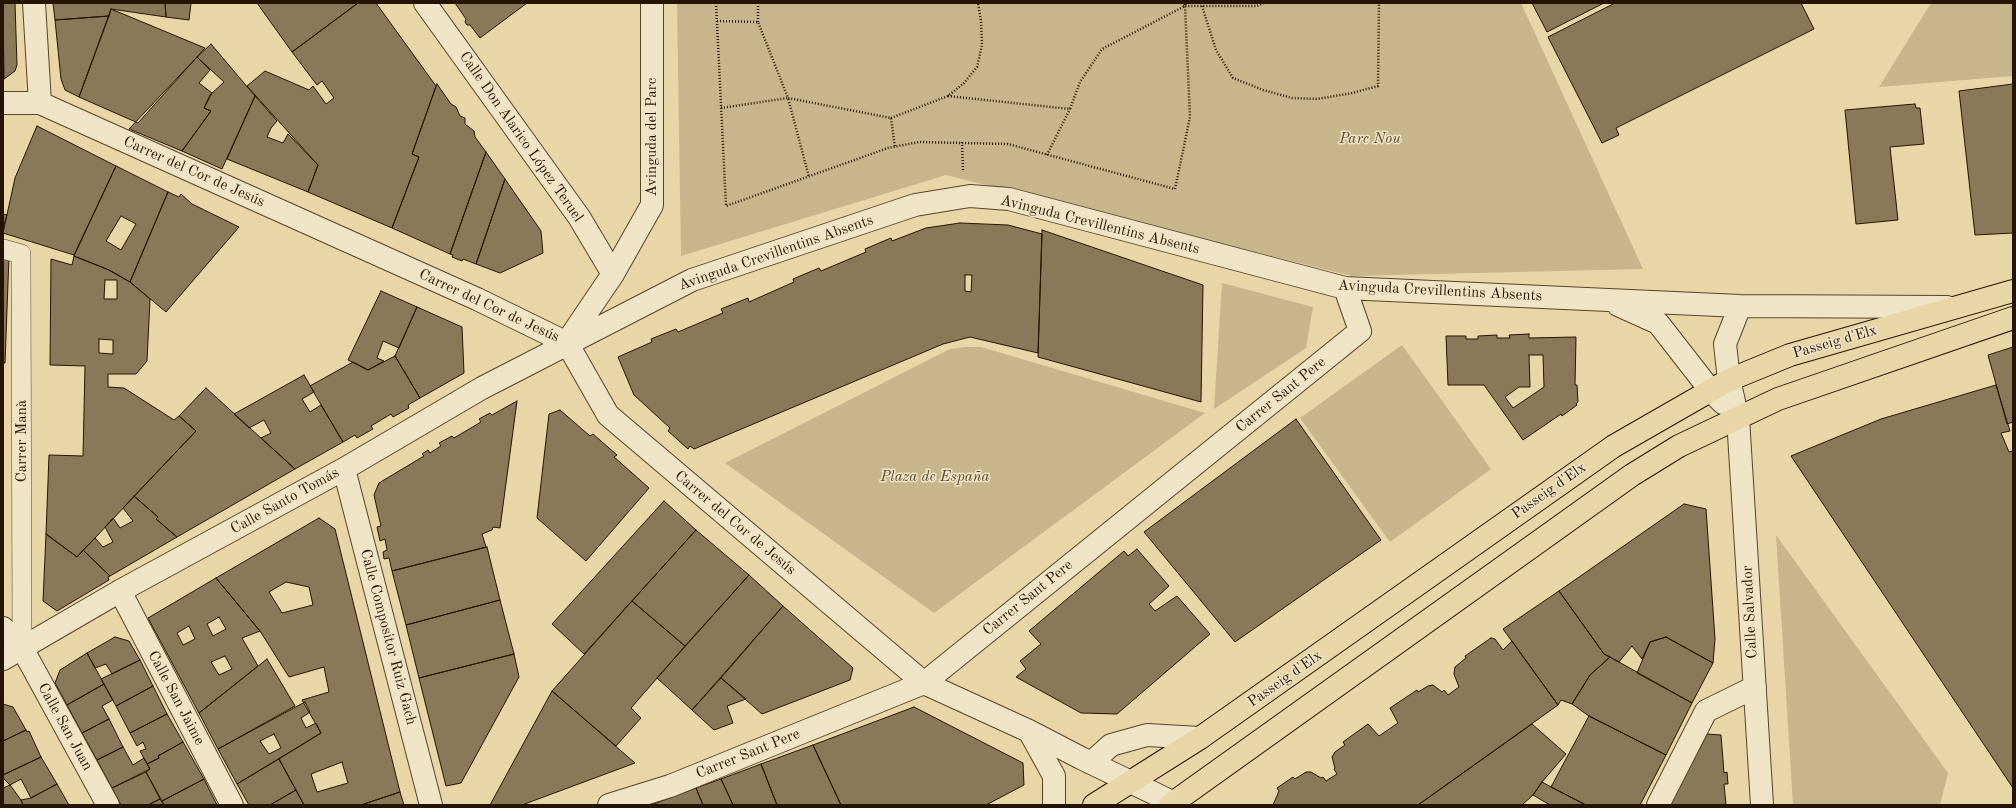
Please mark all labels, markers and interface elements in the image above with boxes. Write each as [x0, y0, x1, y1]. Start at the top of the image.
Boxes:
street label: Calle Don Alarico López Teruel [455, 48, 587, 226]
street label: Avinguda del Parc [643, 78, 661, 196]
park label: Parc Nou [1339, 130, 1401, 148]
street label: Carrer del Cor de Jesús [121, 133, 267, 211]
street label: Avinguda Crevillentins Absents [998, 191, 1202, 259]
street label: Avinguda Crevillentins Absents [676, 211, 876, 295]
street label: Carrer del Cor de Jesús [416, 266, 562, 346]
street label: Avinguda Crevillentins Absents [1337, 277, 1543, 305]
street label: Passeig d'Elx [1791, 321, 1879, 363]
street label: Carrer Sant Pere [1232, 353, 1330, 437]
street label: Carrer Manà [13, 400, 31, 482]
street label: Passeig d'Elx [1508, 459, 1590, 523]
street label: Calle Santo Tomás [228, 464, 342, 538]
street label: Carrer del Cor de Jesús [671, 467, 799, 579]
park label: Plaza de España [881, 468, 989, 486]
street label: Calle Compositor Ruiz Gach [356, 547, 420, 727]
street label: Carrer Sant Pere [979, 556, 1077, 640]
street label: Calle Salvador [1739, 565, 1761, 659]
street label: Passeig d'Elx [1244, 647, 1326, 711]
street label: Calle San Jaime [144, 648, 208, 748]
street label: Calle San Juan [34, 680, 96, 774]
street label: Carrer Sant Pere [693, 725, 803, 783]

